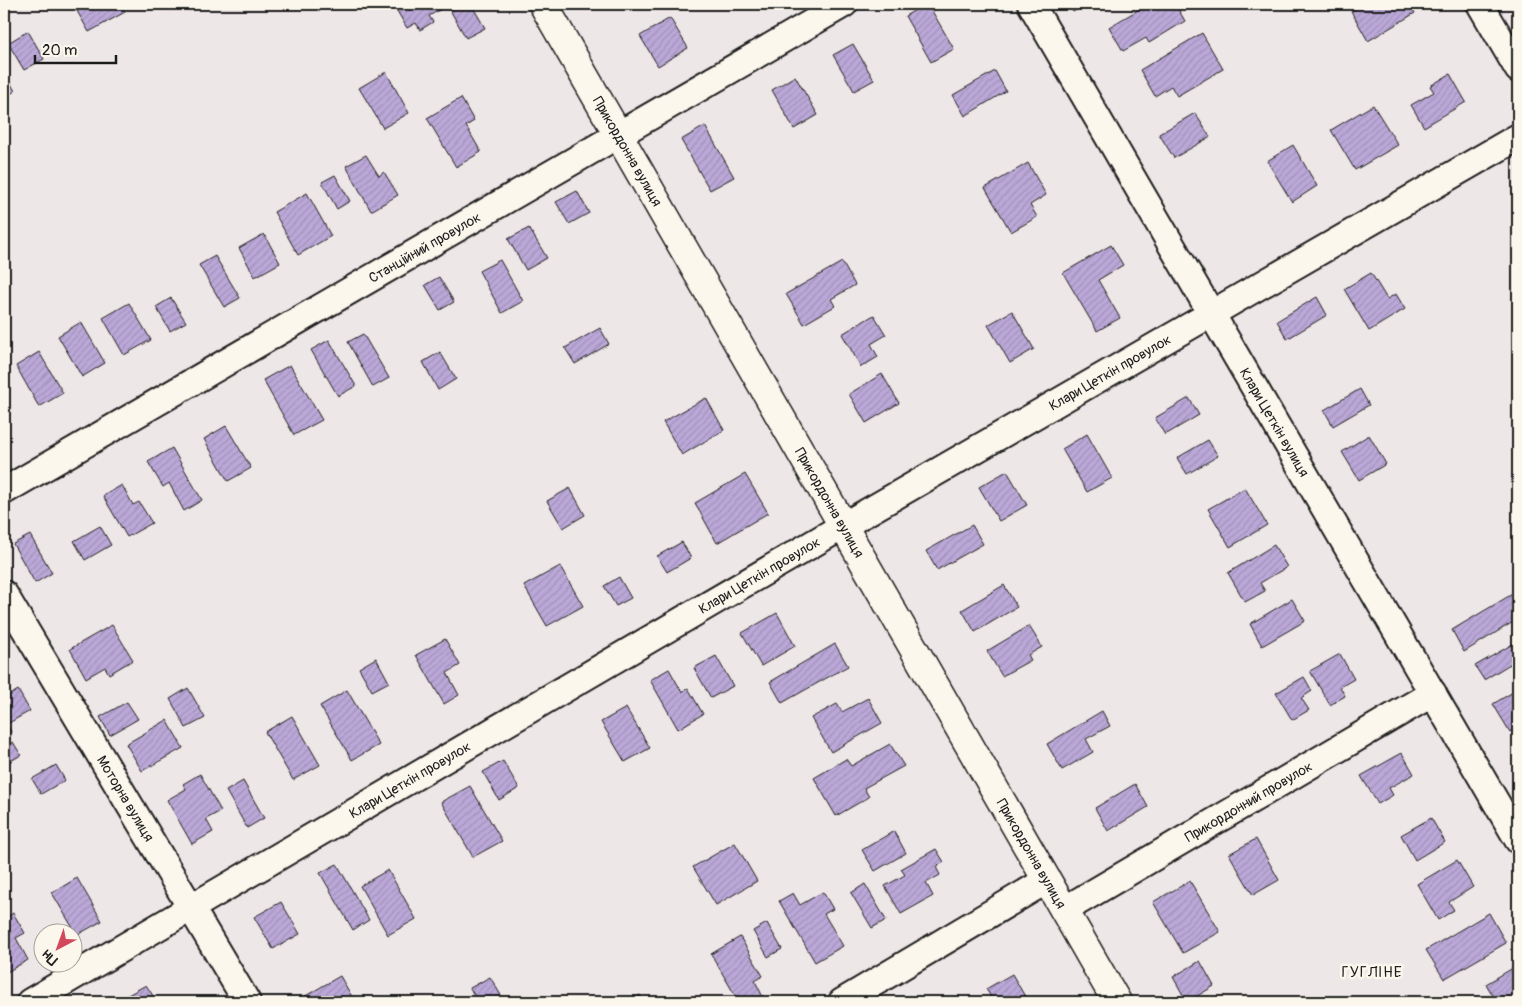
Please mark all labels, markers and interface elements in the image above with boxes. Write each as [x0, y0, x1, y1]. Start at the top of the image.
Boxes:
scale bar [35, 32, 116, 64]
text: 20 m [42, 41, 77, 60]
street label: Прикордонна вулиця [589, 94, 666, 210]
street label: Станційний провулок [366, 209, 484, 287]
street label: Клари Цеткін провулок [1046, 331, 1174, 414]
street label: Клари Цеткін вулиця [1236, 365, 1313, 480]
street label: Прикордонна вулиця [791, 445, 868, 561]
street label: Клари Цеткін провулок [696, 533, 823, 618]
street label: Клари Цеткін провулок [346, 738, 474, 822]
street label: Моторна вулиця [93, 753, 158, 845]
street label: Прикордонний провулок [1182, 758, 1315, 846]
street label: Прикордонна вулиця [993, 796, 1069, 912]
north arrow [32, 924, 82, 974]
text: Пн [38, 946, 61, 969]
district label: ГУГЛІНЕ [1342, 963, 1402, 982]

